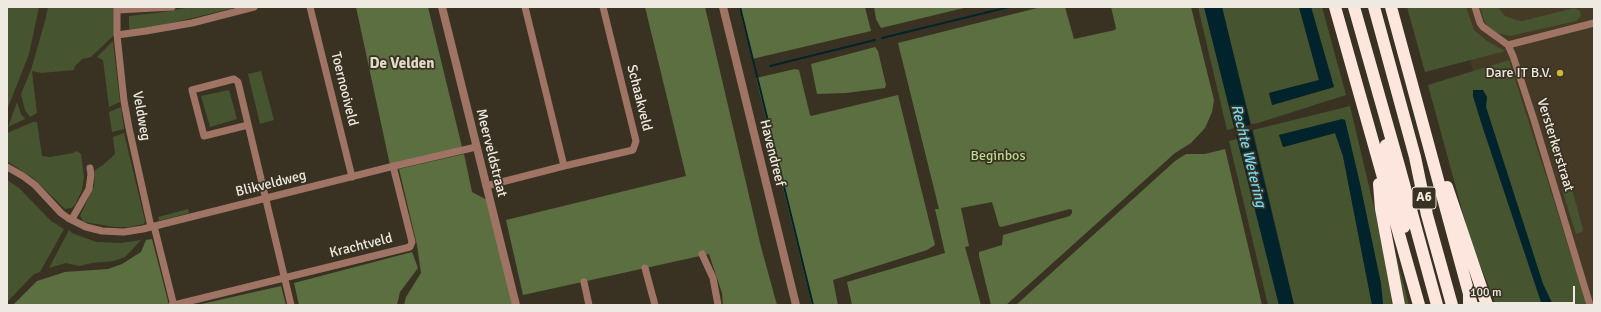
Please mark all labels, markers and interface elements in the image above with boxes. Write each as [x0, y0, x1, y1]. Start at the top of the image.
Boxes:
street label: Toernooiveld [327, 50, 361, 128]
district label: De Velden [370, 55, 434, 73]
street label: Schaakveld [623, 63, 655, 133]
place label: Dare IT B.V. [1486, 65, 1552, 81]
marker: Dare IT B.V. [1555, 68, 1565, 78]
street label: Veldweg [128, 90, 154, 142]
street label: Versterkerstraat [1533, 96, 1577, 194]
water label: Rechte Wetering [1226, 103, 1270, 209]
street label: Meerveldstraat [472, 107, 510, 199]
street label: Havendreef [756, 118, 788, 188]
park label: Beginbos [970, 148, 1026, 164]
street label: Blikveldweg [234, 167, 308, 201]
road number: A6 [1412, 187, 1436, 209]
street label: Krachtveld [328, 230, 394, 262]
scale bar [1465, 278, 1577, 304]
text: 100 m [1470, 285, 1502, 300]

